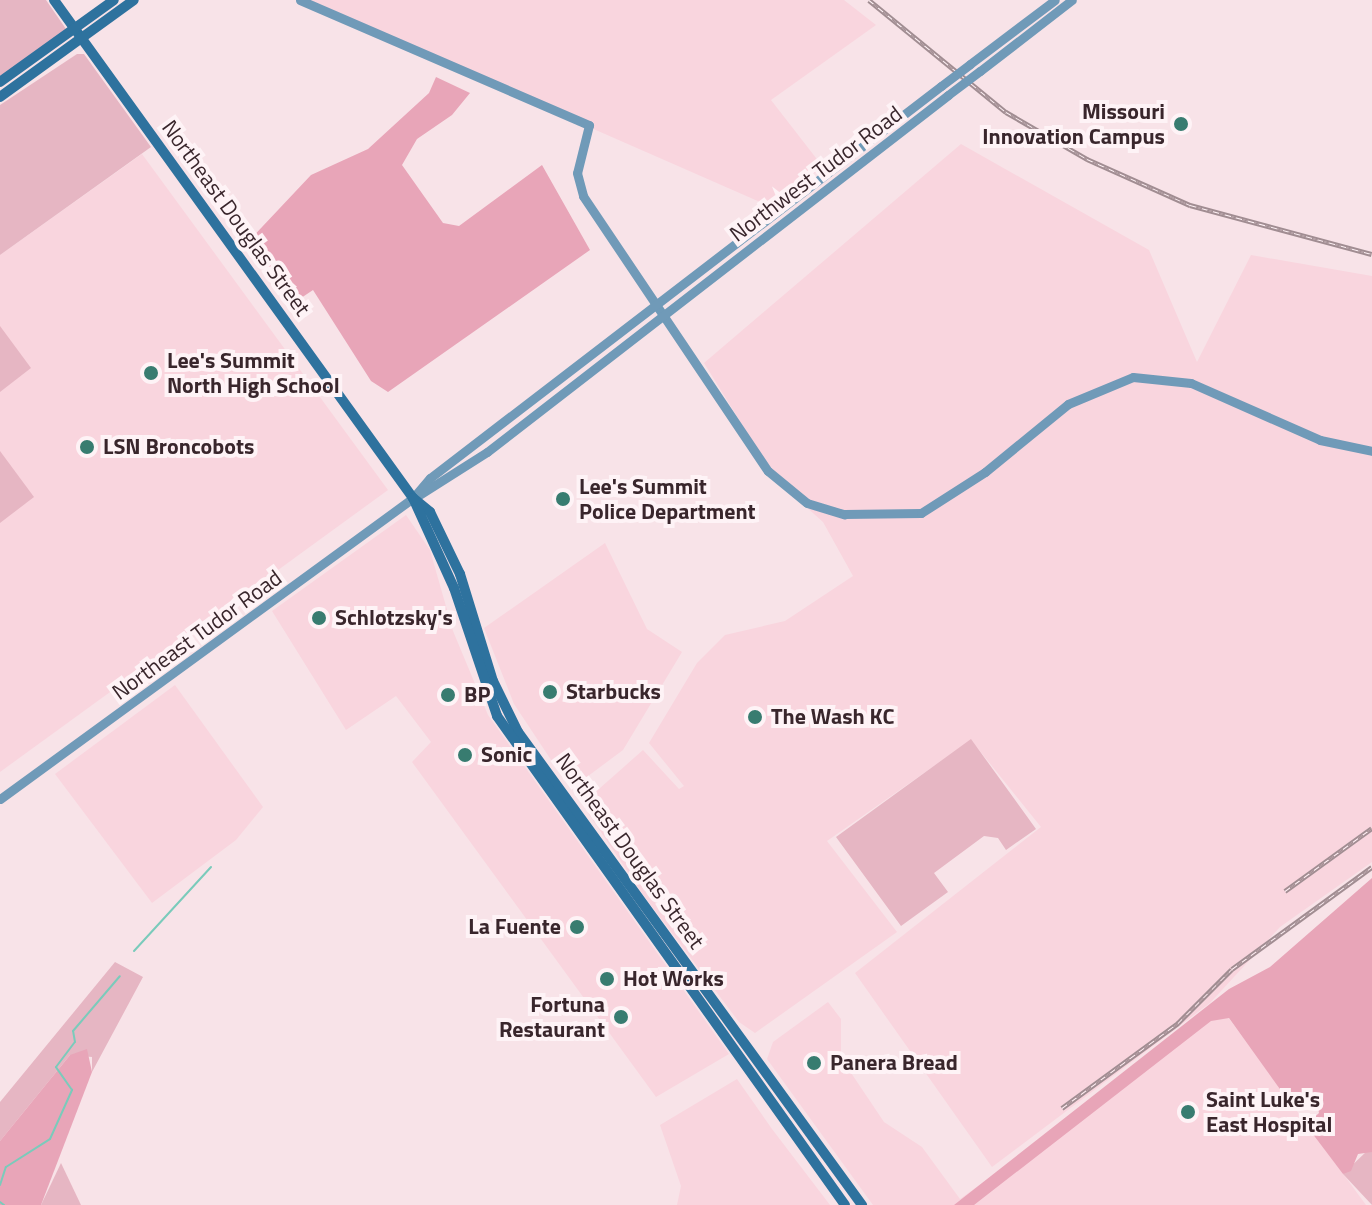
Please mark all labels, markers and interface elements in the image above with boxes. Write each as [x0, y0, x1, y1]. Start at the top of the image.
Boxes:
place label: Missouri Innovation Campus [982, 98, 1165, 150]
street label: Northwest Tudor Road [725, 101, 907, 247]
street label: Northeast Douglas Street [156, 115, 316, 321]
marker: Missouri Innovation Campus [1172, 115, 1190, 133]
place label: Lee's Summit North High School [167, 347, 340, 398]
marker: Lee's Summit North High School [142, 364, 160, 382]
place label: LSN Broncobots [103, 434, 254, 460]
marker: LSN Broncobots [78, 438, 96, 456]
place label: Lee's Summit Police Department [579, 473, 756, 524]
marker: Lee's Summit Police Department [554, 490, 572, 508]
street label: Northeast Tudor Road [107, 565, 287, 705]
place label: Schlotzsky's [335, 605, 453, 631]
marker: Schlotzsky's [310, 609, 328, 627]
place label: Starbucks [566, 679, 661, 705]
place label: BP [464, 682, 490, 708]
marker: Starbucks [541, 683, 559, 701]
marker: BP [439, 686, 457, 704]
place label: The Wash KC [771, 704, 894, 730]
marker: The Wash KC [746, 708, 764, 726]
place label: Sonic [481, 742, 532, 768]
marker: Sonic [456, 746, 474, 764]
street label: Northeast Douglas Street [550, 748, 710, 954]
place label: La Fuente [468, 914, 561, 940]
marker: La Fuente [568, 918, 586, 936]
place label: Hot Works [623, 966, 724, 992]
marker: Hot Works [598, 970, 616, 988]
place label: Fortuna Restaurant [499, 991, 605, 1042]
marker: Fortuna Restaurant [612, 1008, 630, 1026]
place label: Panera Bread [830, 1050, 958, 1076]
marker: Panera Bread [805, 1054, 823, 1072]
place label: Saint Luke's East Hospital [1206, 1086, 1332, 1138]
marker: Saint Luke's East Hospital [1177, 1101, 1199, 1123]

